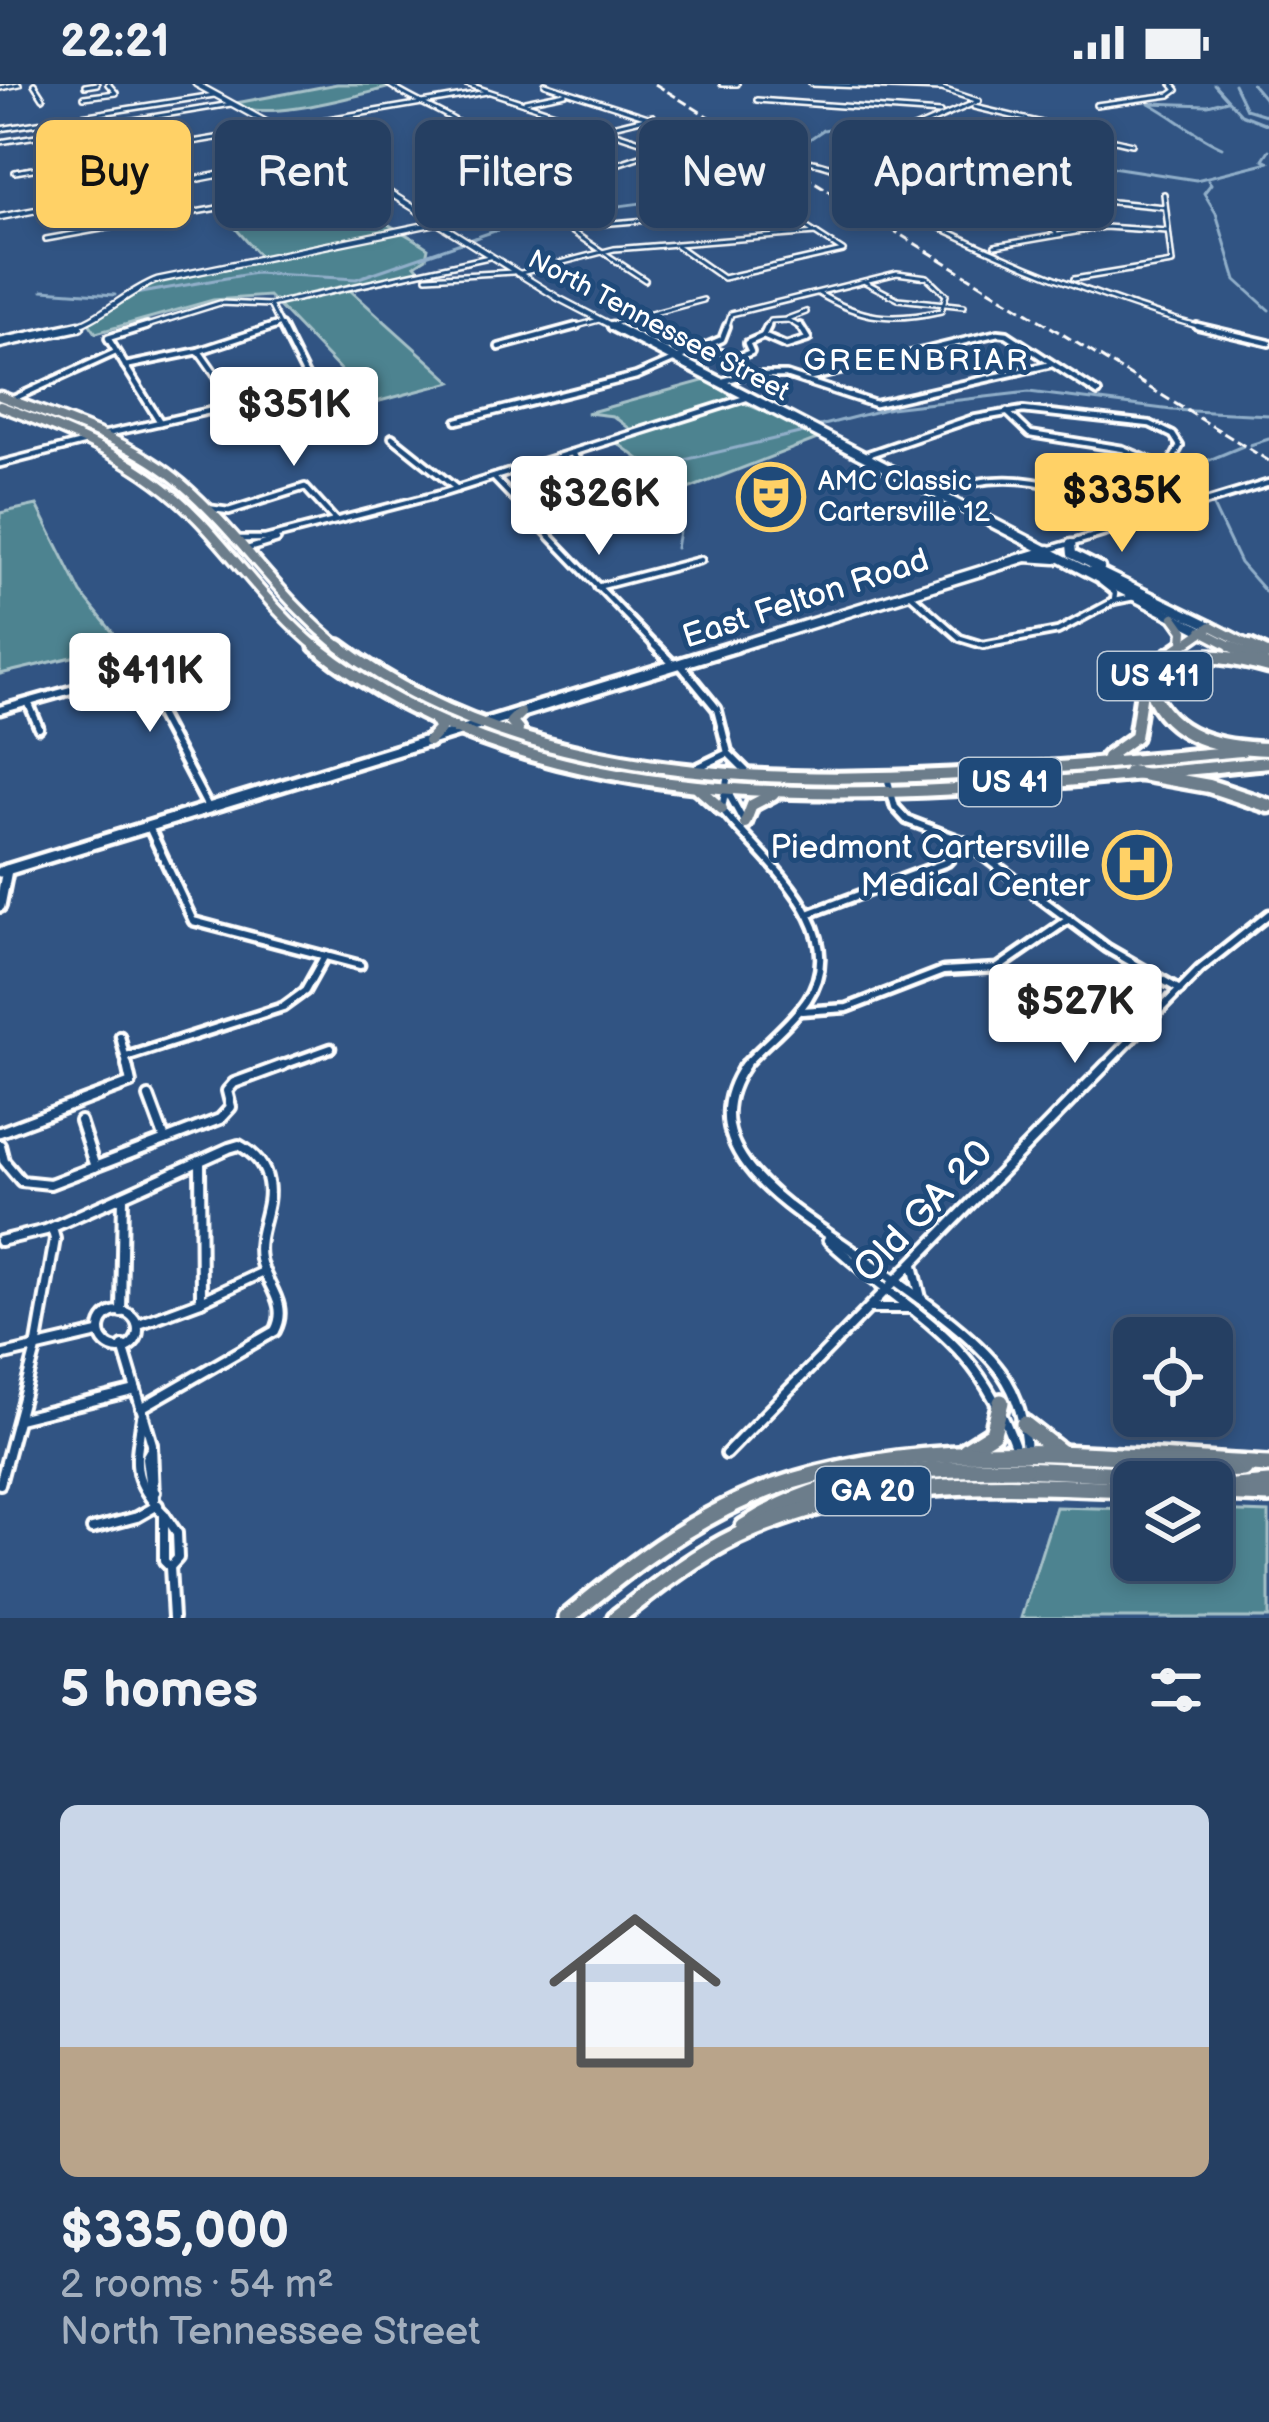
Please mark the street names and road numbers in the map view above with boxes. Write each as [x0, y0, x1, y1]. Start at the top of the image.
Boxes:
street label: North Tennessee Street [523, 243, 795, 409]
street label: East Felton Road [677, 540, 934, 658]
road number: US 411 [1098, 652, 1212, 700]
road number: US 41 [959, 758, 1061, 806]
street label: Old GA 20 [844, 1131, 1003, 1293]
road number: GA 20 [816, 1467, 930, 1515]

